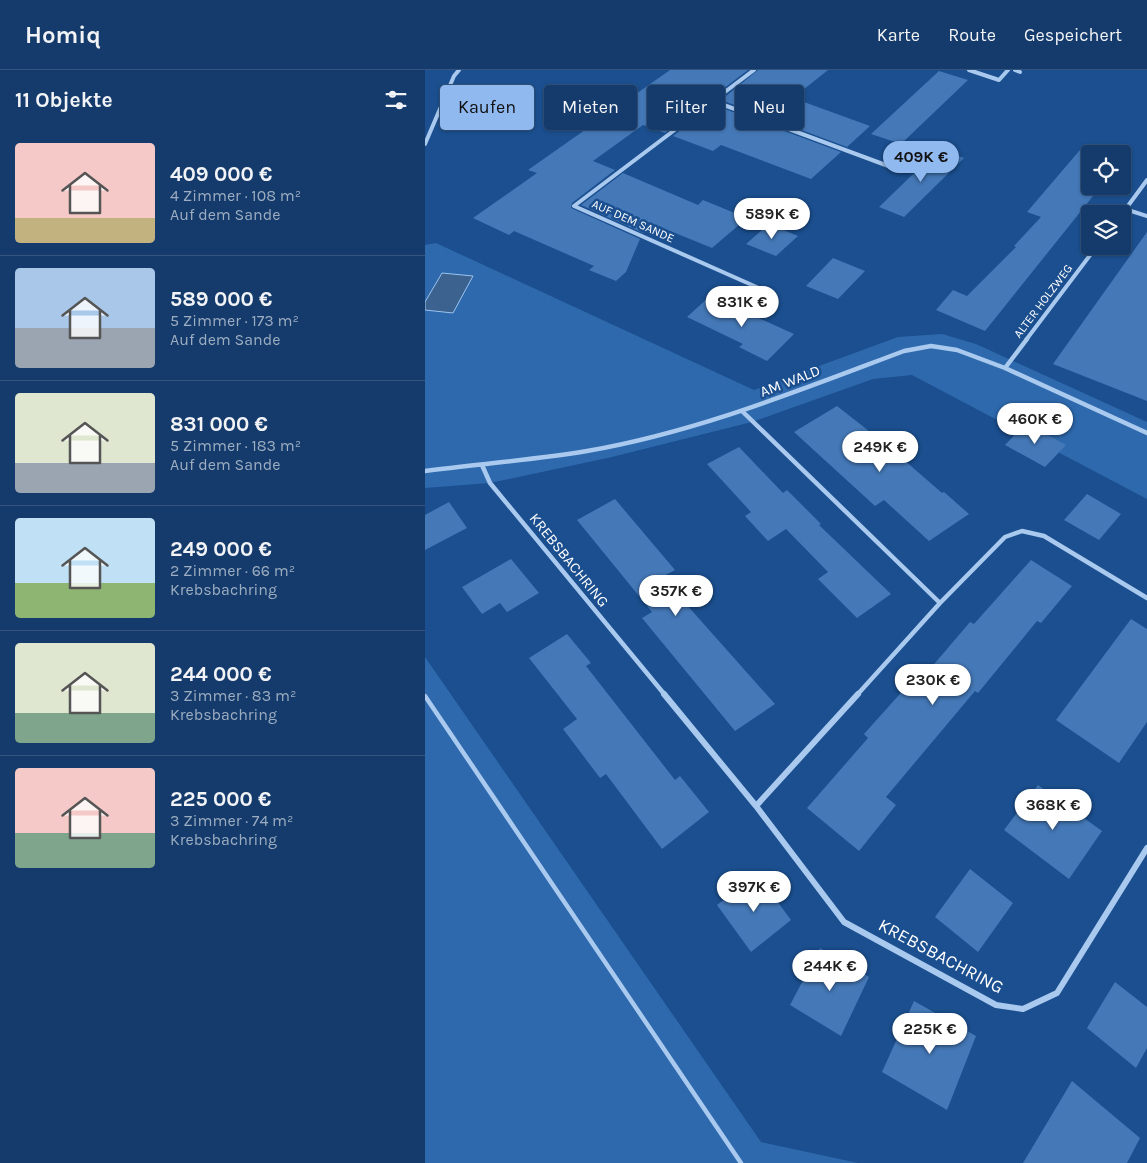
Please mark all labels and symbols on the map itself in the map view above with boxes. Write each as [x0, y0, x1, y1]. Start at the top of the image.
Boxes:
pin: 409K € [880, 140, 962, 183]
street label: AUF DEM SANDE [590, 197, 676, 245]
pin: 589K € [731, 198, 813, 240]
street label: ALTER HOLZWEG [1011, 261, 1075, 341]
pin: 831K € [701, 286, 783, 328]
street label: AM WALD [757, 361, 823, 401]
pin: 460K € [994, 402, 1076, 445]
pin: 249K € [839, 430, 921, 473]
street label: KREBSBACHRING [526, 509, 612, 611]
pin: 357K € [635, 574, 717, 617]
pin: 230K € [892, 664, 974, 706]
pin: 368K € [1012, 788, 1094, 831]
pin: 397K € [713, 870, 795, 913]
street label: KREBSBACHRING [875, 914, 1007, 998]
pin: 244K € [789, 950, 871, 992]
pin: 225K € [889, 1012, 971, 1055]

